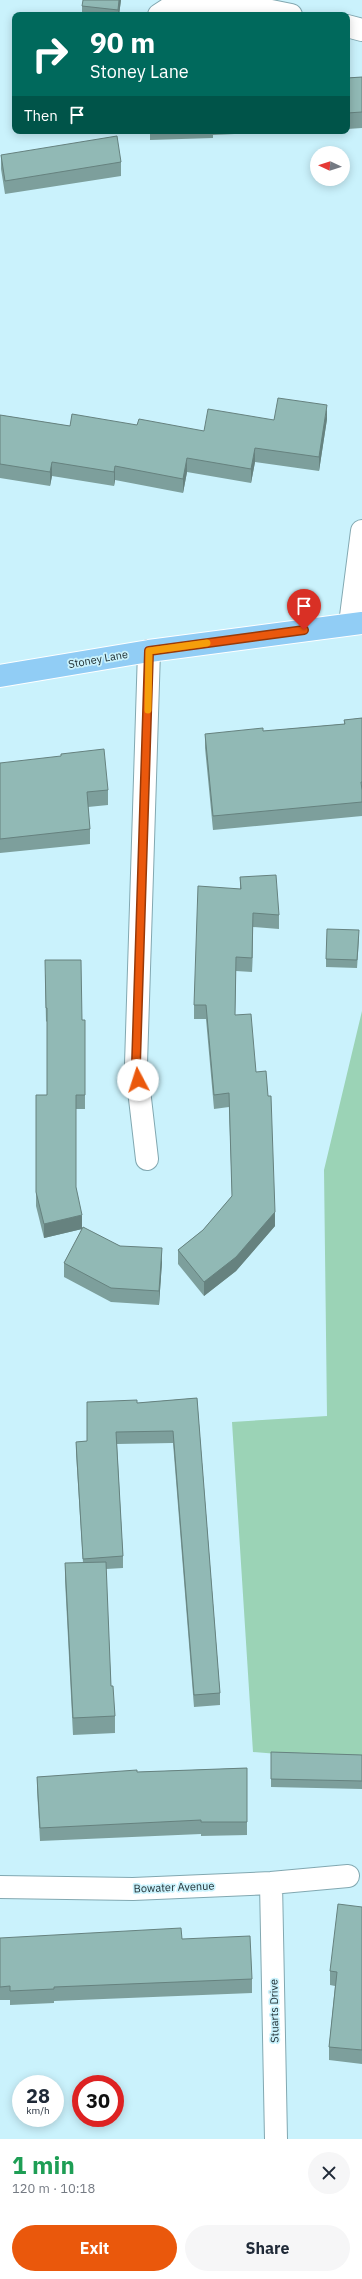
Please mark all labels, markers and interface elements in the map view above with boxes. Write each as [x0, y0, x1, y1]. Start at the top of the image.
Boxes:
text: 90 m [90, 24, 155, 61]
icon: right [24, 28, 76, 80]
text: Stoney Lane [90, 60, 189, 83]
icon: arrive [66, 104, 88, 126]
text: Then [24, 106, 58, 125]
north arrow [310, 146, 350, 186]
map controls [310, 146, 350, 186]
pin [287, 589, 321, 630]
icon: arrive [293, 595, 315, 617]
street label: Stoney Lane [67, 647, 129, 671]
position arrow [117, 1059, 159, 1101]
street label: Bowater Avenue [133, 1879, 215, 1895]
street label: Stuarts Drive [266, 1979, 282, 2043]
speed limit sign: 30 [72, 2075, 124, 2127]
text: 28 [26, 2082, 50, 2109]
text: km/h [26, 2104, 50, 2117]
text: 1 min [12, 2149, 75, 2181]
button: close [308, 2152, 350, 2194]
text: 120 m · 10:18 [12, 2180, 95, 2197]
button: Exit [12, 2225, 177, 2271]
button: Share [185, 2225, 350, 2271]

